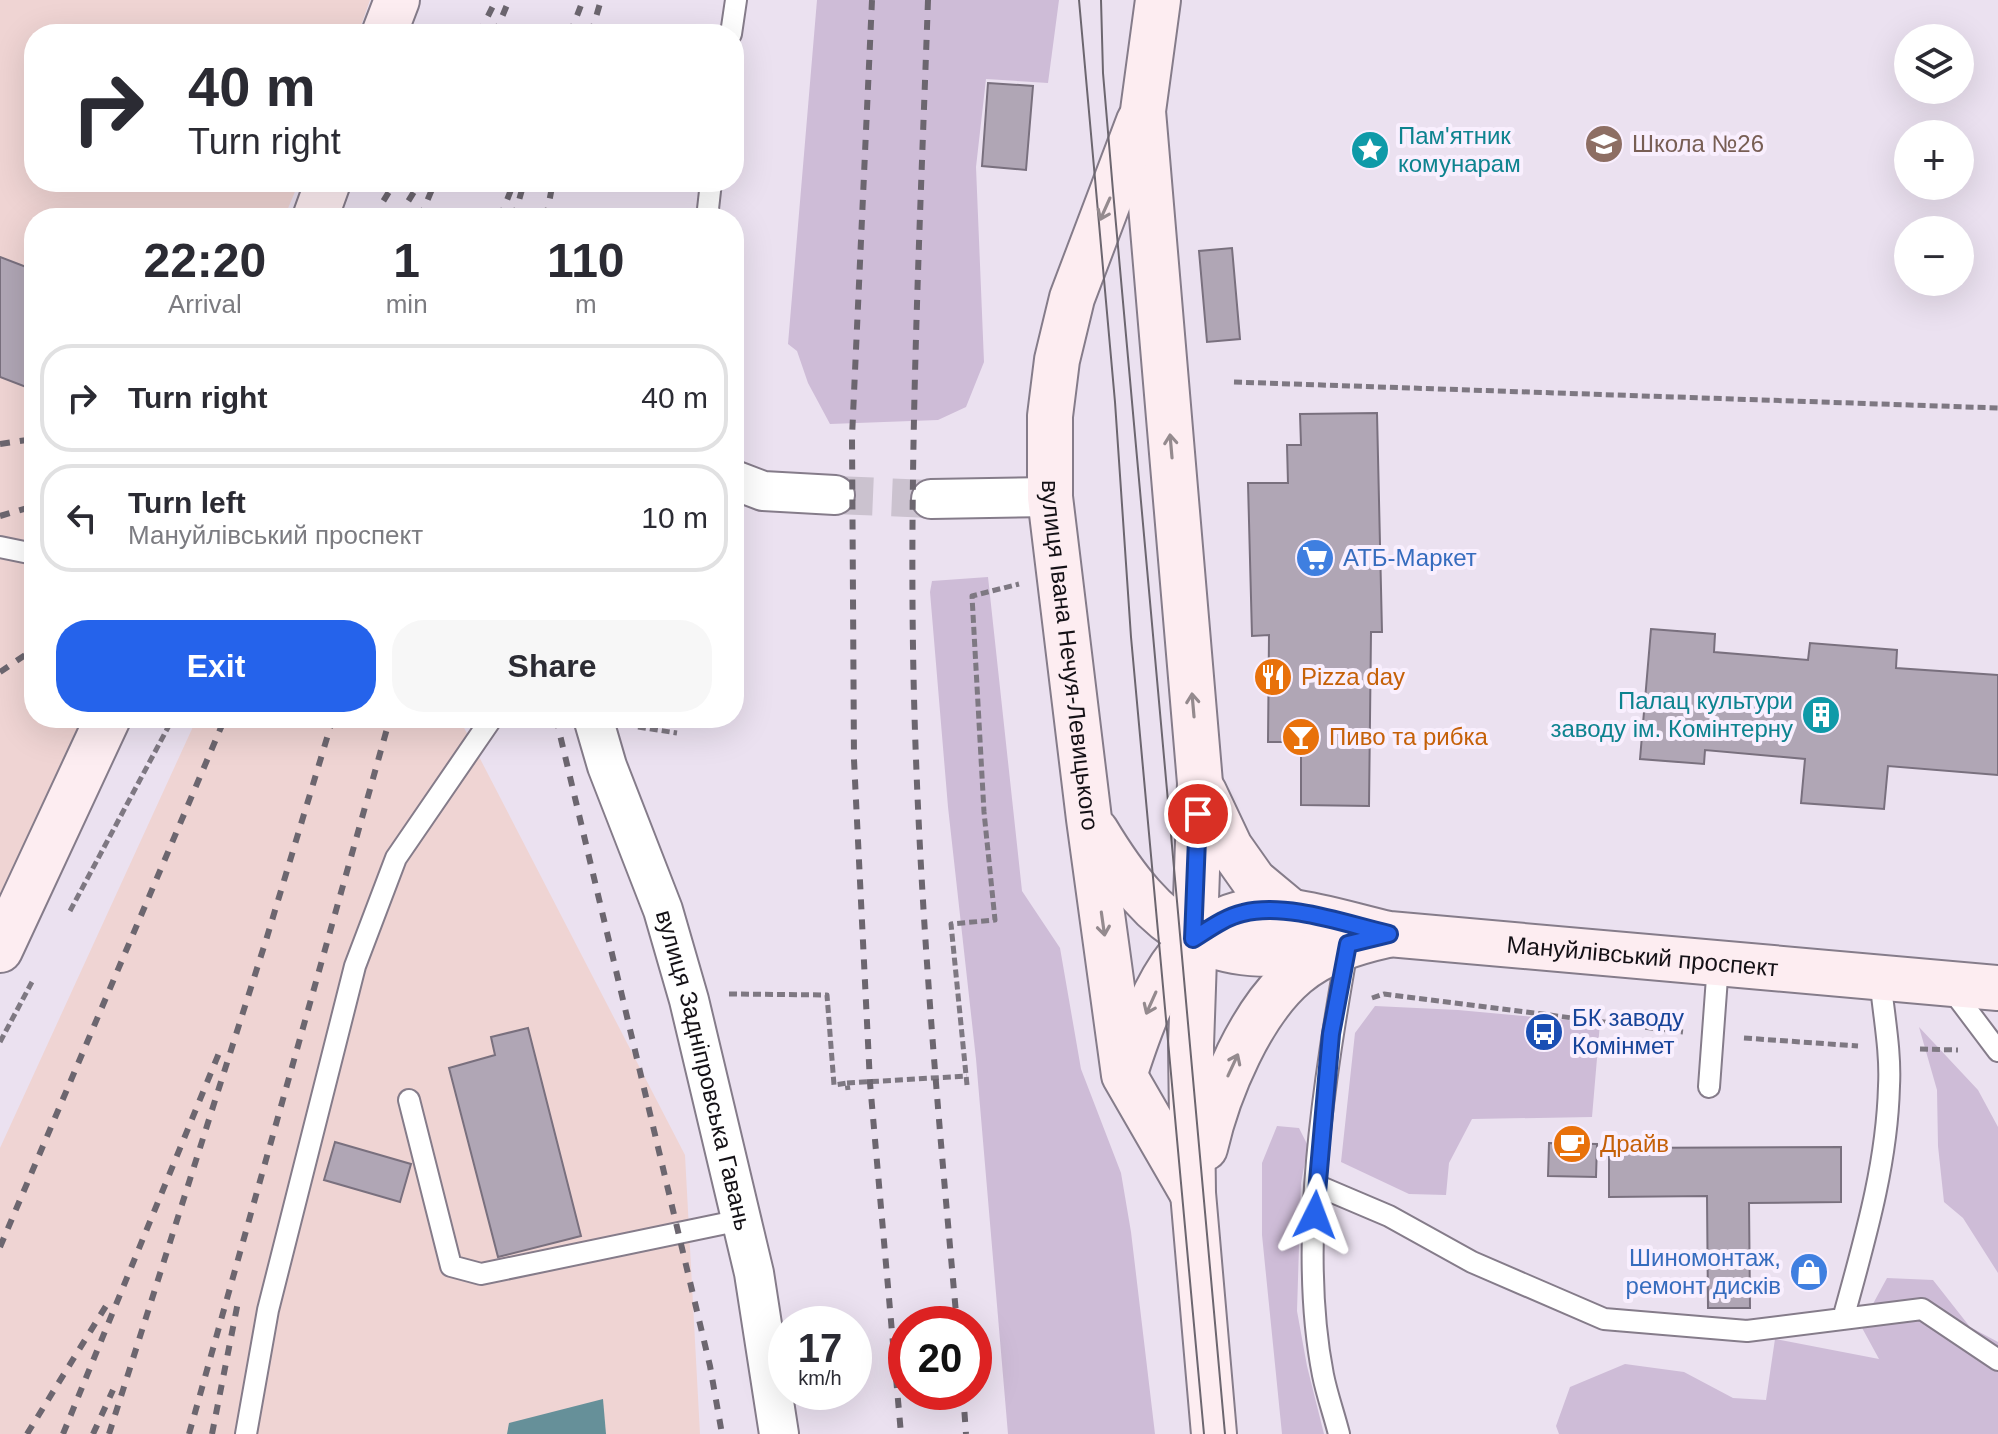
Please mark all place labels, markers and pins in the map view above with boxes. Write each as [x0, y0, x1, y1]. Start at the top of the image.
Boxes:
place label: Пам'ятник комунарам [1398, 122, 1521, 177]
school or university icon: Школа №26 [1583, 123, 1625, 165]
place icon: Пам'ятник комунарам [1349, 129, 1391, 171]
place label: Школа №26 [1632, 130, 1764, 157]
supermarket icon: АТБ-Маркет [1294, 537, 1336, 579]
place label: АТБ-Маркет [1343, 544, 1477, 571]
restaurant icon: Pizza day [1252, 656, 1294, 698]
place label: Pizza day [1301, 663, 1405, 690]
place label: Палац культури заводу ім. Комінтерну [1550, 687, 1793, 742]
building icon: Палац культури заводу ім. Комінтерну [1800, 694, 1842, 736]
bar icon: Пиво та рибка [1280, 716, 1322, 758]
place label: Пиво та рибка [1329, 723, 1488, 750]
pin [1164, 780, 1232, 848]
place label: БК заводу Комінмет [1572, 1004, 1684, 1059]
bus stop icon: БК заводу Комінмет [1523, 1011, 1565, 1053]
cafe icon: Драйв [1551, 1123, 1593, 1165]
place label: Драйв [1600, 1130, 1669, 1157]
place label: Шиномонтаж, ремонт дисків [1626, 1244, 1781, 1299]
shop icon: Шиномонтаж, ремонт дисків [1788, 1251, 1830, 1293]

